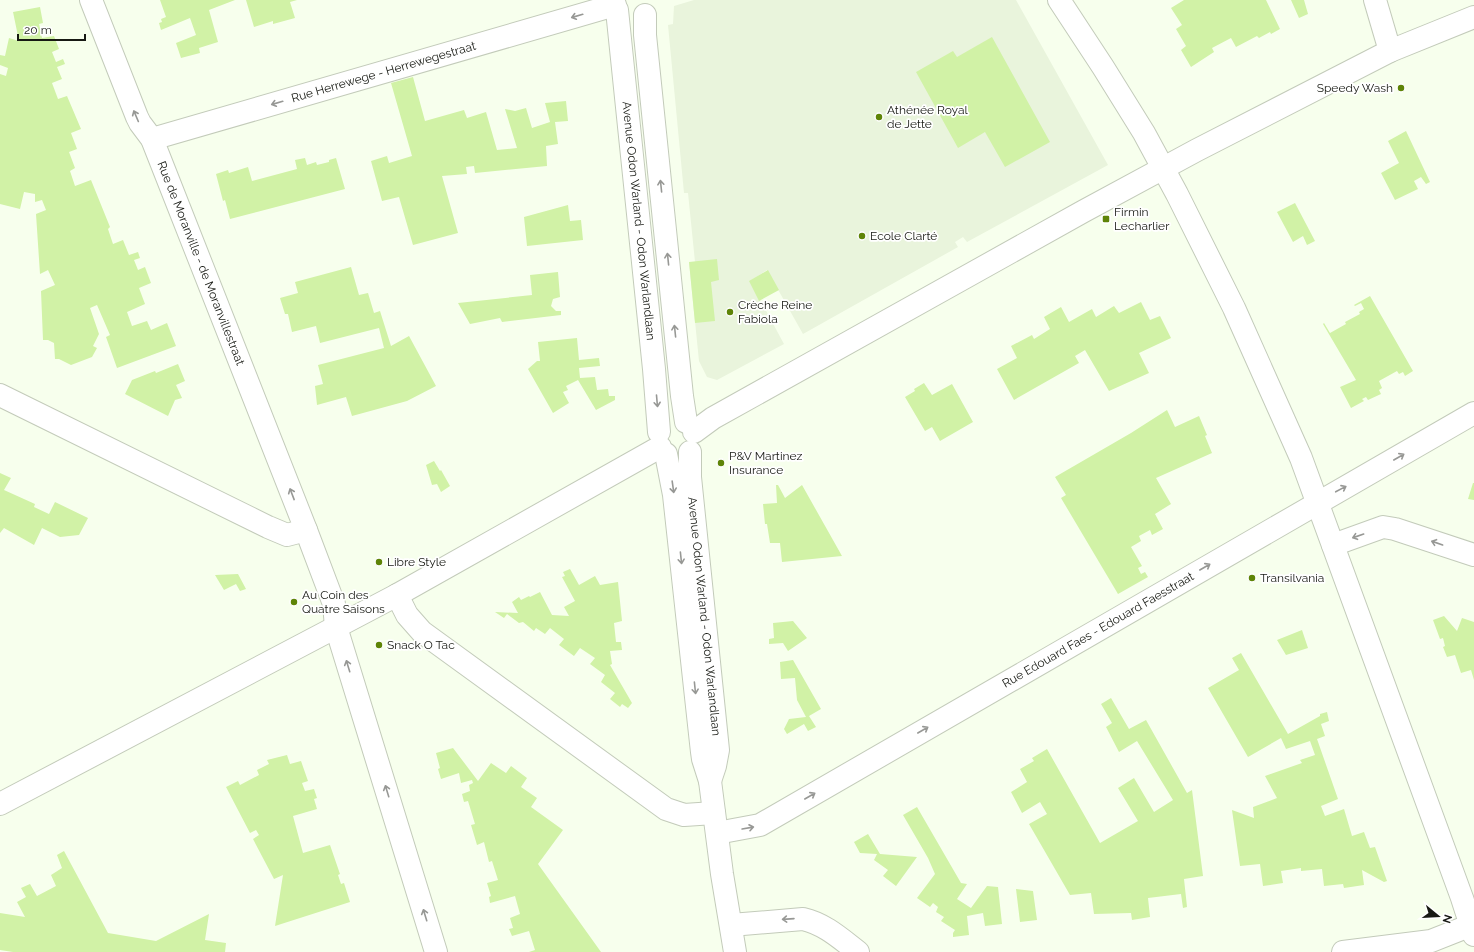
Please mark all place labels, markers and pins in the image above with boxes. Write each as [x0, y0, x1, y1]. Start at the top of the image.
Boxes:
place label: Speedy Wash [1317, 81, 1393, 95]
marker: Speedy Wash [1396, 83, 1406, 93]
place label: Athénée Royal de Jette [887, 103, 968, 131]
marker: Athénée Royal de Jette [874, 112, 884, 122]
place label: Firmin Lecharlier [1114, 205, 1170, 233]
marker: Firmin Lecharlier [1101, 214, 1111, 224]
place label: Ecole Clarté [870, 229, 937, 243]
marker: Ecole Clarté [857, 231, 867, 241]
place label: Crèche Reine Fabiola [738, 298, 812, 326]
marker: Crèche Reine Fabiola [725, 307, 735, 317]
place label: P&V Martinez Insurance [729, 449, 802, 477]
marker: P&V Martinez Insurance [716, 458, 726, 468]
place label: Libre Style [387, 555, 446, 569]
marker: Libre Style [374, 557, 384, 567]
place label: Transilvania [1260, 571, 1324, 585]
marker: Transilvania [1247, 573, 1257, 583]
place label: Au Coin des Quatre Saisons [302, 588, 385, 616]
marker: Au Coin des Quatre Saisons [289, 597, 299, 607]
place label: Snack O Tac [387, 638, 455, 652]
marker: Snack O Tac [374, 640, 384, 650]

